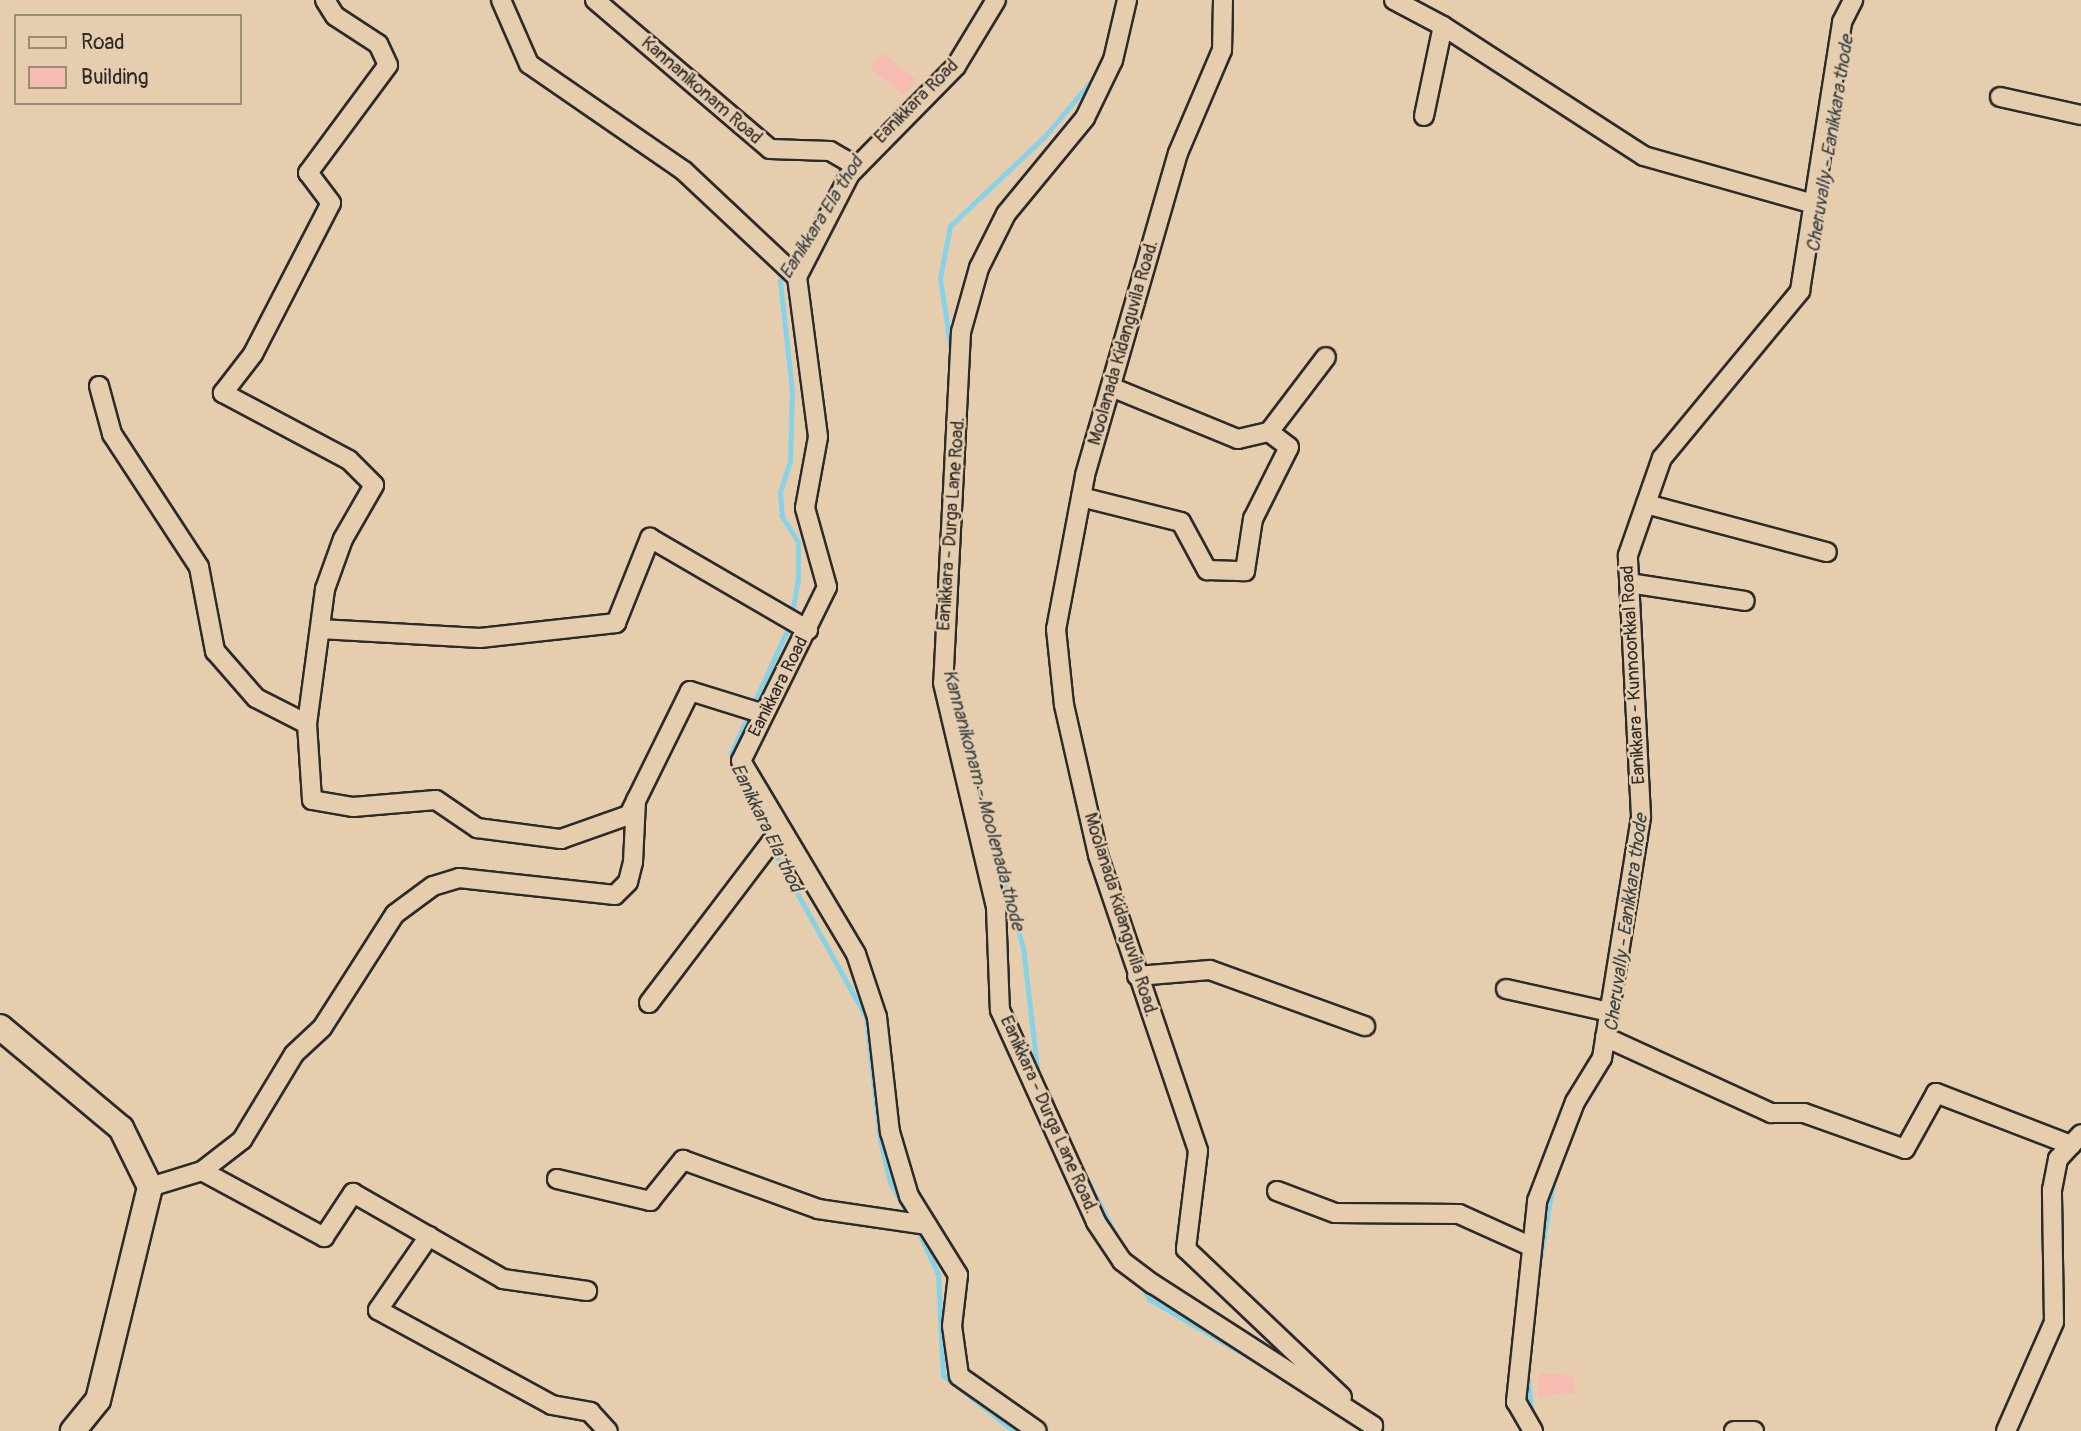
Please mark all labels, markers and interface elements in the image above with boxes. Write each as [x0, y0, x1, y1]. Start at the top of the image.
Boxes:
legend [14, 14, 242, 105]
text: Road [81, 29, 125, 56]
street label: Kannanikonam Road [636, 33, 766, 149]
water label: Cheruvally - Eanikkara thode [1803, 34, 1859, 254]
street label: Eanikkara Road [870, 55, 964, 149]
text: Building [81, 64, 148, 91]
water label: Eanikkara Ela thod [775, 153, 869, 283]
street label: Moolanada Kidanguvila Road. [1084, 238, 1164, 448]
street label: Eanikkara - Durga Lane Road. [934, 416, 970, 632]
street label: Eanikkara - Kunnoorkkal Road [1617, 565, 1651, 785]
street label: Eanikkara Road [744, 633, 814, 741]
water label: Kannanikonam - Moolenada thode [937, 667, 1029, 933]
water label: Eanikkara Ela thod [725, 760, 807, 896]
street label: Moolanada Kidanguvila Road. [1079, 810, 1161, 1020]
water label: Cheruvally - Eanikkara thode [1600, 813, 1654, 1033]
street label: Eanikkara - Durga Lane Road. [995, 1013, 1101, 1217]

